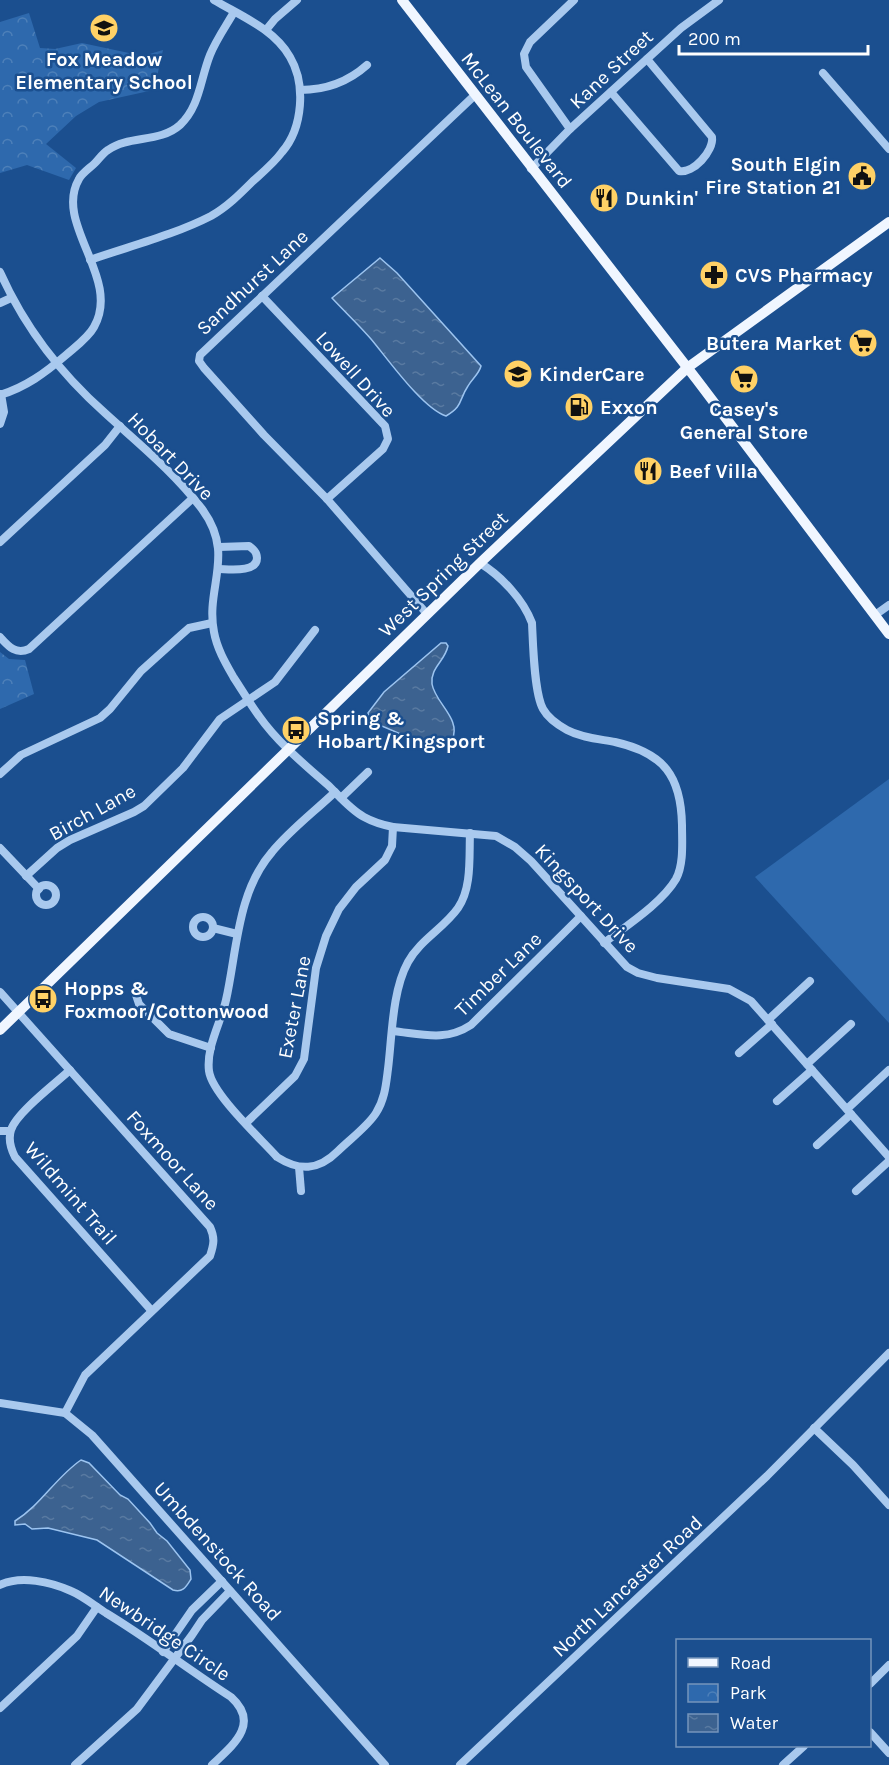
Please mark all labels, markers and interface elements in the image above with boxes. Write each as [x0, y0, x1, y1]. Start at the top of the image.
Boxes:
school or university icon: Fox Meadow Elementary School [88, 12, 120, 44]
scale bar [679, 18, 868, 56]
street label: Kane Street [565, 25, 658, 114]
text: 200 m [688, 28, 741, 50]
place label: Fox Meadow Elementary School [15, 48, 193, 94]
street label: McLean Boulevard [456, 48, 577, 193]
place label: South Elgin Fire Station 21 [705, 153, 841, 199]
public building icon: South Elgin Fire Station 21 [846, 160, 878, 192]
restaurant icon: Dunkin' [588, 182, 620, 214]
place label: Dunkin' [625, 187, 698, 210]
street label: Sandhurst Lane [192, 225, 313, 340]
pharmacy icon: CVS Pharmacy [698, 259, 730, 291]
place label: CVS Pharmacy [735, 264, 873, 287]
street label: Lowell Drive [311, 327, 400, 422]
supermarket icon: Butera Market [847, 327, 879, 359]
place label: Butera Market [706, 332, 842, 355]
school or university icon: KinderCare [502, 358, 534, 390]
place label: KinderCare [539, 363, 645, 386]
supermarket icon: Casey's General Store [728, 363, 760, 395]
fuel station icon: Exxon [563, 391, 595, 423]
place label: Exxon [600, 396, 658, 419]
place label: Casey's General Store [680, 398, 808, 444]
street label: Hobart Drive [123, 408, 218, 505]
restaurant icon: Beef Villa [632, 455, 664, 487]
place label: Beef Villa [669, 460, 758, 483]
street label: West Spring Street [374, 507, 513, 642]
place label: Spring & Hobart/Kingsport [317, 707, 485, 753]
bus stop icon: Spring & Hobart/Kingsport [280, 714, 312, 746]
street label: Birch Lane [45, 779, 140, 846]
street label: Kingsport Drive [530, 839, 643, 958]
street label: Timber Lane [450, 927, 546, 1021]
street label: Exeter Lane [273, 954, 316, 1060]
place label: Hopps & Foxmoor/Cottonwood [64, 977, 269, 1023]
bus stop icon: Hopps & Foxmoor/Cottonwood [27, 983, 59, 1015]
street label: Foxmoor Lane [122, 1106, 223, 1215]
street label: Wildmint Trail [20, 1137, 122, 1249]
street label: Umbdenstock Road [149, 1477, 286, 1626]
street label: North Lancaster Road [548, 1511, 707, 1662]
street label: Newbridge Circle [95, 1581, 235, 1686]
legend [676, 1639, 871, 1747]
text: Road [730, 1652, 771, 1674]
text: Park [730, 1682, 767, 1704]
text: Water [730, 1712, 778, 1734]

